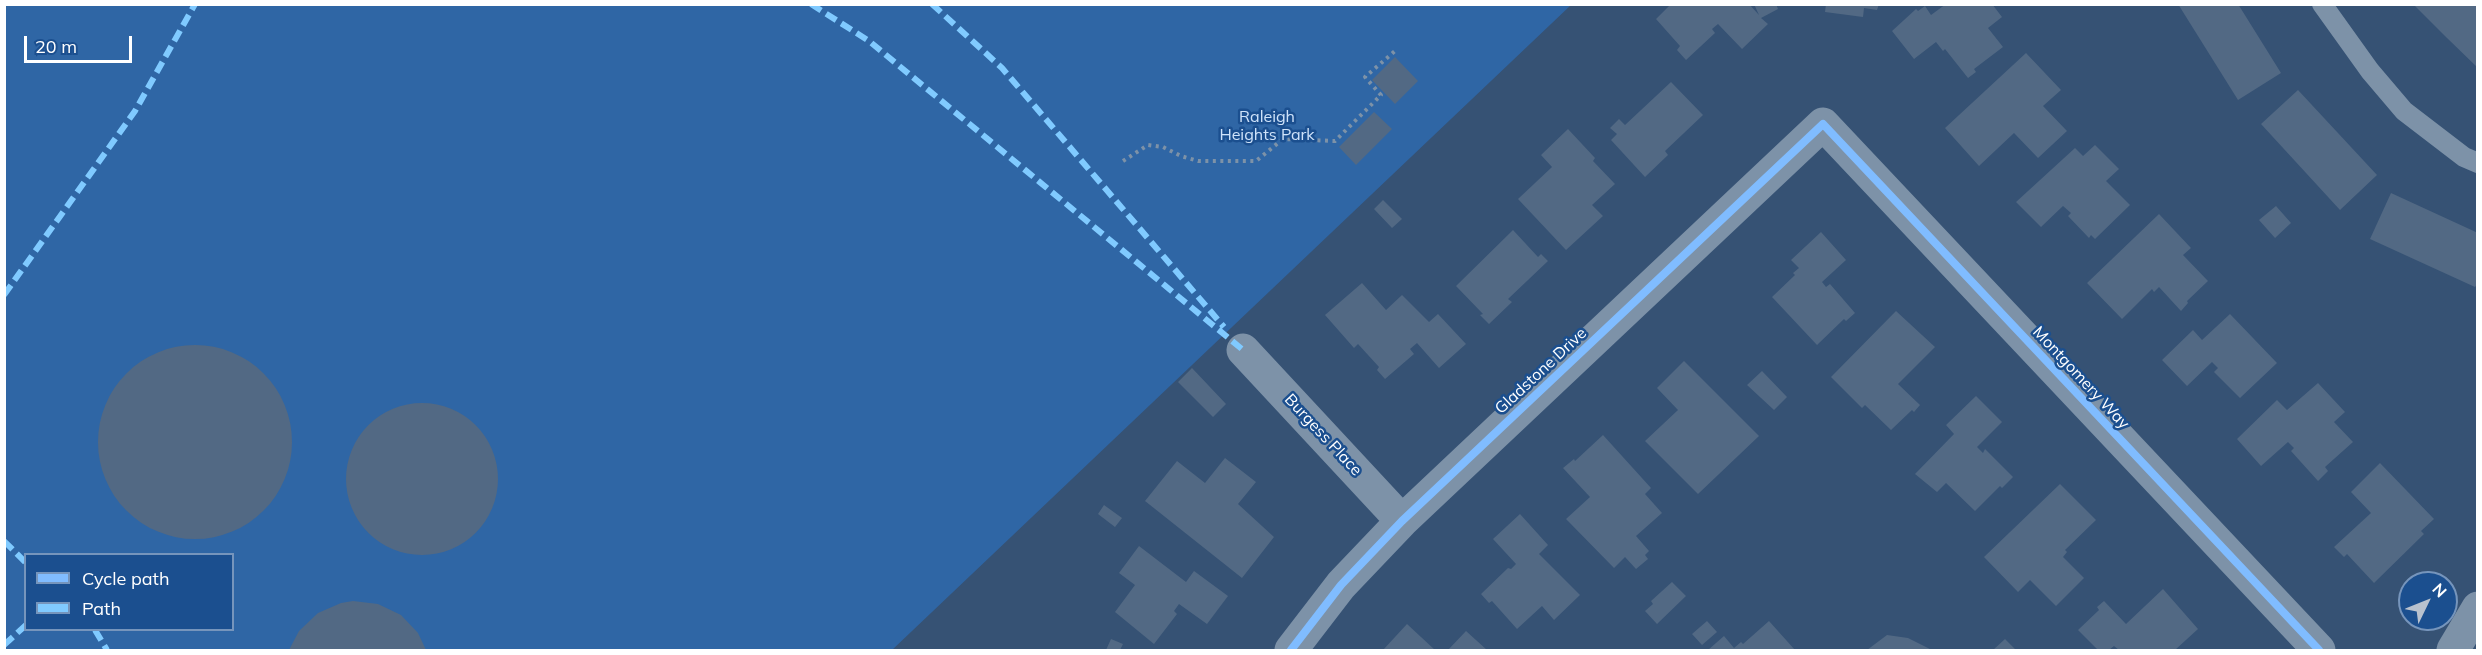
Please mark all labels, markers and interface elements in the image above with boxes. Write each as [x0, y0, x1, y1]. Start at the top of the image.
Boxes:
scale bar [27, 24, 135, 62]
text: 20 m [35, 35, 77, 58]
park label: Raleigh Heights Park [1219, 107, 1315, 145]
street label: Montgomery Way [2029, 323, 2133, 433]
street label: Gladstone Drive [1491, 324, 1591, 418]
street label: Burgess Place [1280, 390, 1366, 480]
legend [24, 553, 234, 631]
text: Cycle path [82, 567, 169, 590]
north arrow [2398, 571, 2458, 631]
text: N [2428, 579, 2451, 601]
text: Path [82, 597, 121, 620]

